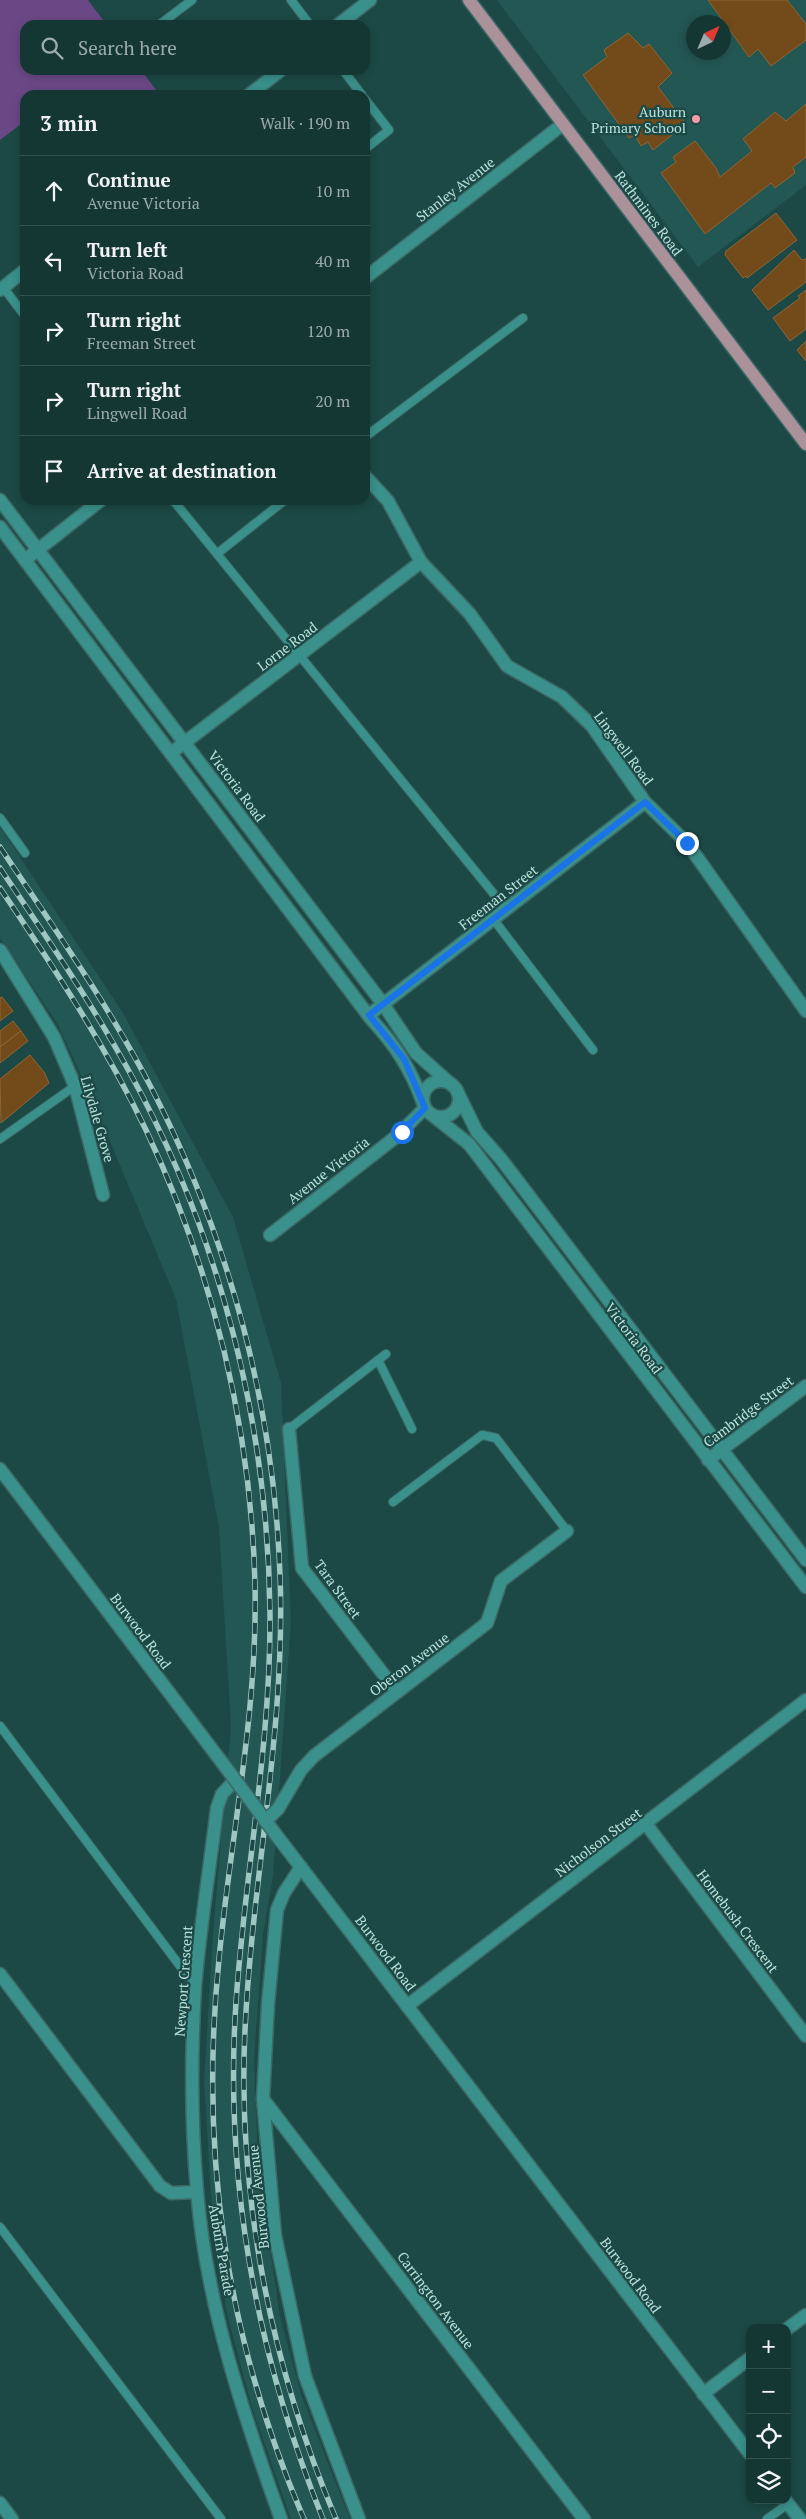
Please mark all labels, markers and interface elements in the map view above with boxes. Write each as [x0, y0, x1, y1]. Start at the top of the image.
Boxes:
north arrow [686, 15, 731, 60]
search box [20, 20, 370, 75]
icon: search [38, 34, 66, 62]
text: Search here [78, 35, 177, 60]
place label: Auburn Primary School [591, 102, 687, 137]
text: 3 min [40, 109, 97, 137]
text: Walk · 190 m [260, 112, 350, 134]
marker: Auburn Primary School [690, 113, 702, 125]
street label: Stanley Avenue [412, 152, 498, 226]
text: Continue [87, 167, 171, 192]
street label: Rathmines Road [611, 167, 687, 260]
icon: ahead [40, 177, 68, 205]
text: 10 m [315, 180, 350, 202]
text: Avenue Victoria [87, 192, 200, 214]
text: Turn left [87, 237, 168, 262]
icon: left [40, 247, 68, 275]
text: 40 m [315, 250, 350, 272]
text: Victoria Road [87, 262, 184, 284]
text: Turn right [87, 307, 181, 332]
icon: right [40, 317, 68, 345]
text: 120 m [307, 320, 350, 342]
text: Freeman Street [87, 332, 196, 354]
text: Turn right [87, 377, 181, 402]
icon: right [40, 387, 68, 415]
text: 20 m [315, 390, 350, 412]
text: Lingwell Road [87, 402, 187, 424]
icon: arrive [40, 457, 68, 485]
text: Arrive at destination [87, 458, 276, 483]
street label: Lorne Road [253, 617, 321, 675]
street label: Lingwell Road [590, 707, 658, 789]
street label: Victoria Road [204, 747, 270, 826]
route end [676, 832, 699, 855]
street label: Freeman Street [455, 860, 542, 934]
street label: Lilydale Grove [77, 1074, 119, 1164]
route start [391, 1121, 414, 1144]
street label: Avenue Victoria [283, 1132, 373, 1208]
street label: Victoria Road [601, 1299, 667, 1378]
street label: Cambridge Street [699, 1370, 798, 1451]
street label: Tara Street [310, 1556, 366, 1623]
street label: Burwood Road [106, 1589, 176, 1673]
street label: Oberon Avenue [365, 1628, 453, 1700]
street label: Nicholson Street [551, 1803, 646, 1881]
street label: Homebush Crescent [693, 1865, 784, 1977]
street label: Burwood Road [351, 1911, 421, 1995]
street label: Newport Crescent [170, 1924, 196, 2037]
street label: Burwood Avenue [243, 2144, 273, 2250]
street label: Auburn Parade [205, 2203, 239, 2297]
street label: Burwood Road [596, 2233, 666, 2317]
street label: Carrington Avenue [393, 2248, 479, 2352]
map controls [746, 2324, 791, 2504]
button: + [746, 2324, 791, 2369]
button: − [746, 2369, 791, 2414]
button: locate [746, 2414, 791, 2459]
button: layers [746, 2459, 791, 2504]

